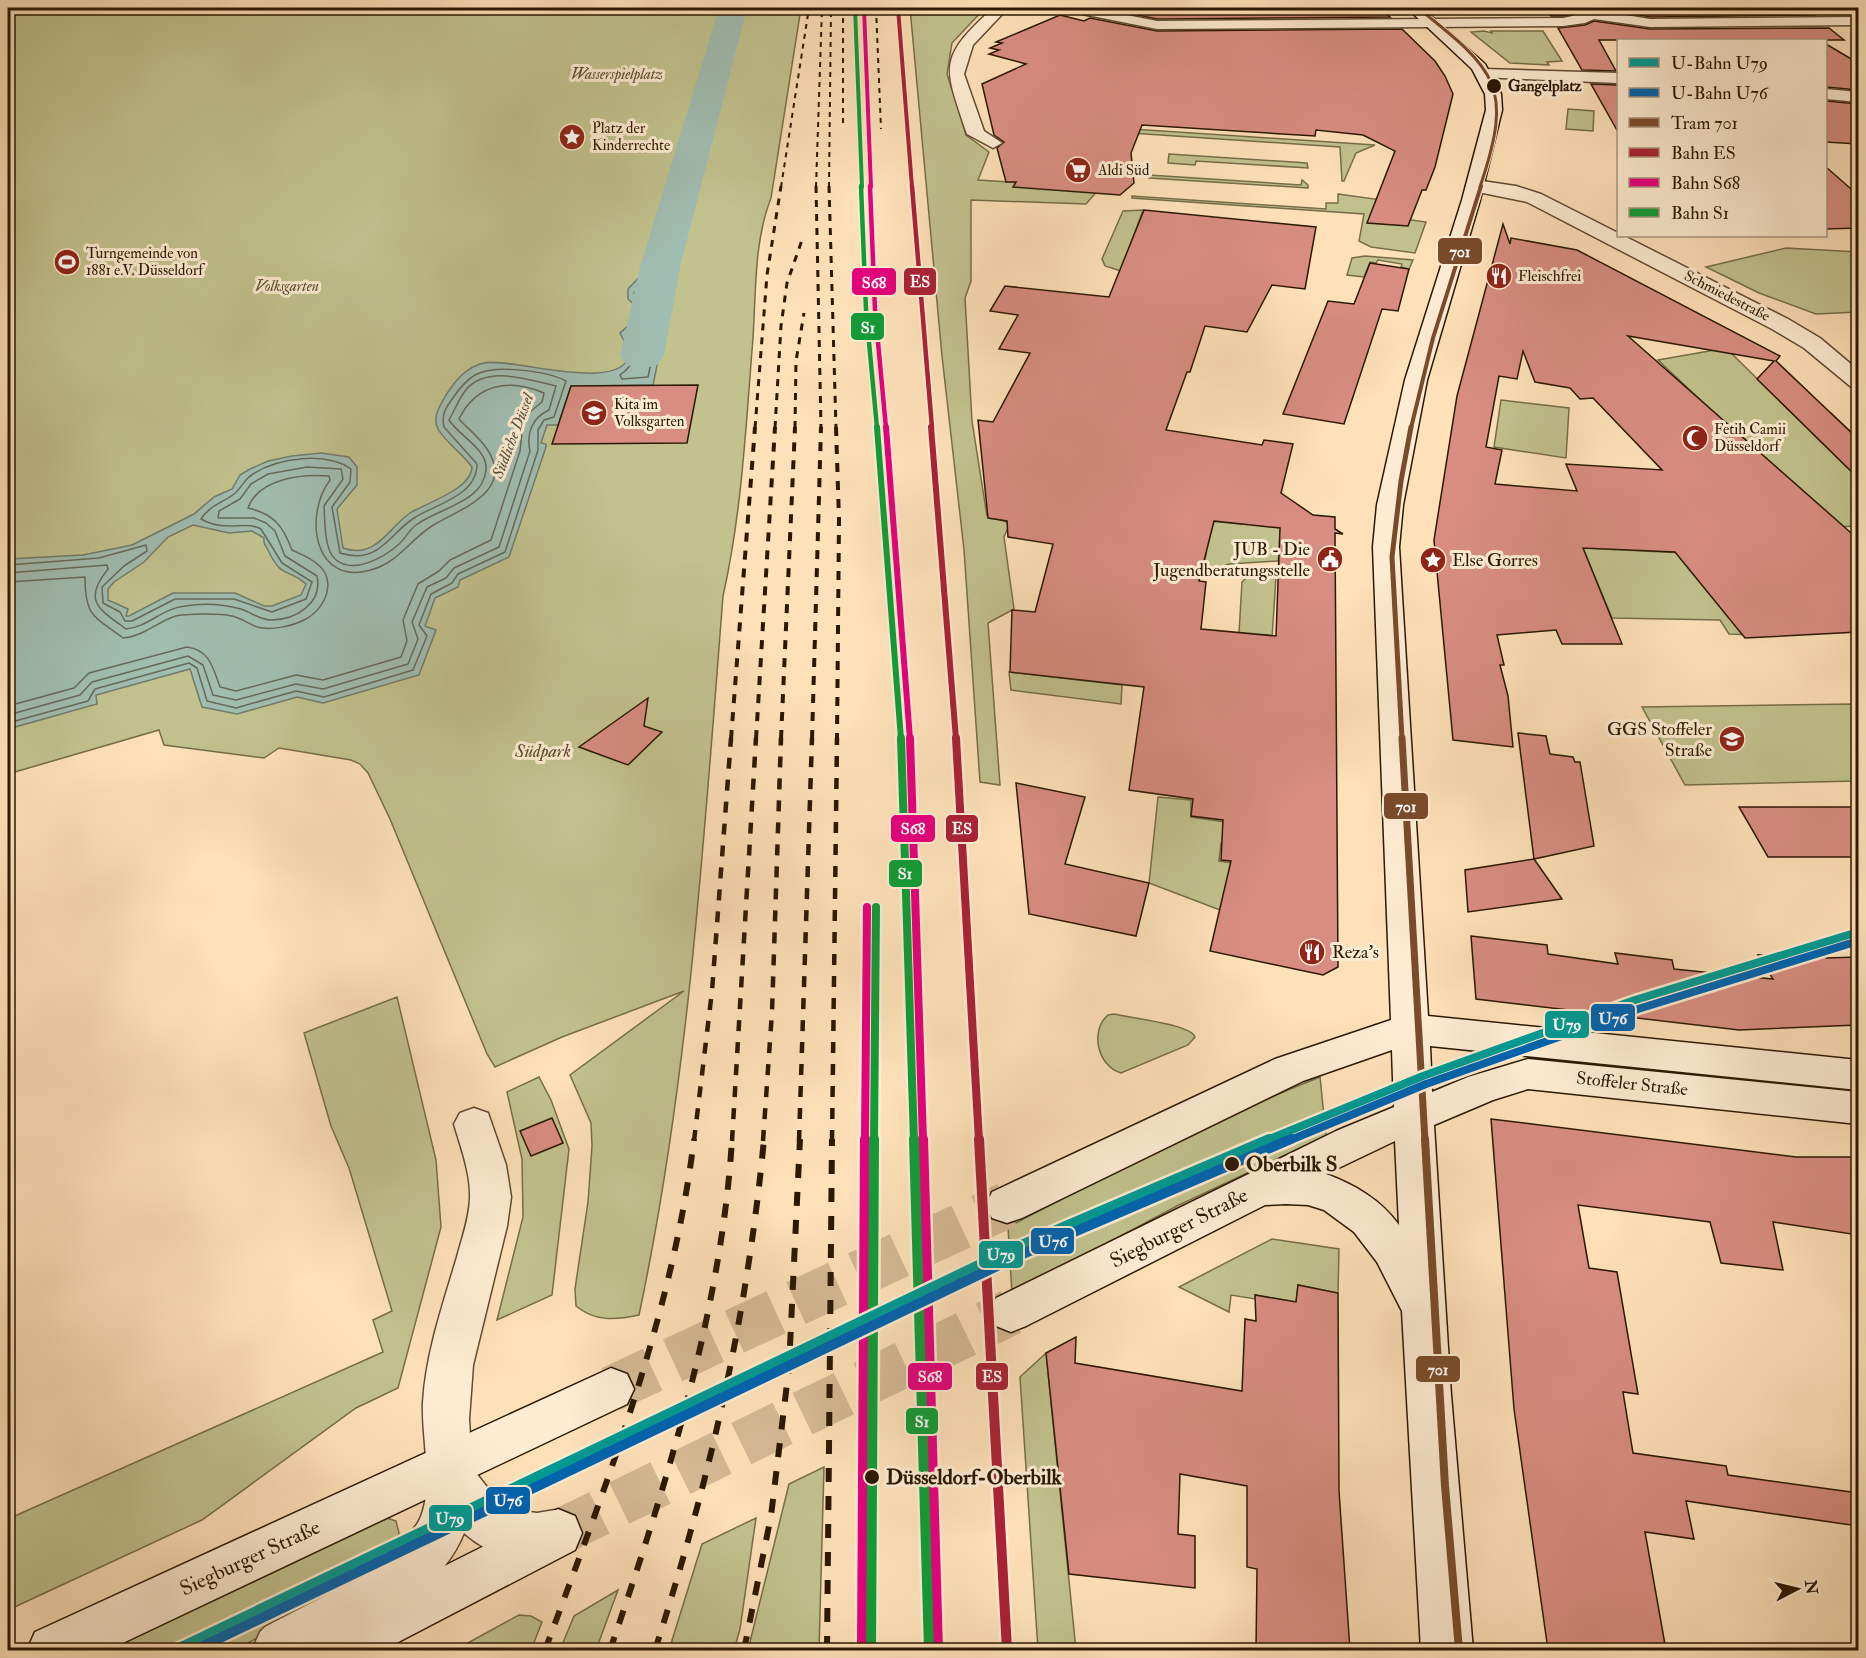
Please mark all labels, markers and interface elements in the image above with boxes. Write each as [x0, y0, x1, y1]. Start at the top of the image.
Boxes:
legend [1617, 39, 1827, 237]
text: U-Bahn U79 [1671, 52, 1768, 75]
park label: Wasserspielplatz [571, 65, 663, 84]
marker: Gangelplatz [1485, 77, 1503, 95]
place label: Gangelplatz [1508, 77, 1582, 97]
text: U-Bahn U76 [1671, 82, 1769, 105]
text: Tram 701 [1671, 112, 1738, 135]
place label: Platz der Kinderrechte [592, 119, 670, 155]
place icon: Platz der Kinderrechte [557, 122, 587, 152]
text: Bahn ES [1671, 142, 1736, 165]
supermarket icon: Aldi Süd [1063, 155, 1093, 185]
place label: Aldi Süd [1097, 161, 1150, 180]
text: Bahn S68 [1671, 172, 1740, 195]
text: Bahn S1 [1671, 202, 1729, 225]
line badge: 701 [1437, 237, 1483, 265]
text: 701 [1449, 242, 1471, 262]
place label: Turngemeinde von 1881 e.V. Düsseldorf [86, 244, 205, 280]
sports icon: Turngemeinde von 1881 e.V. Düsseldorf [52, 247, 82, 277]
restaurant icon: Fleischfrei [1484, 261, 1514, 291]
street label: Schmiedestraße [1681, 266, 1773, 326]
line badge: S68 [851, 267, 897, 296]
line badge: ES [903, 267, 937, 296]
place label: Fleischfrei [1518, 267, 1581, 286]
text: ES [910, 272, 930, 292]
text: S68 [862, 273, 887, 293]
park label: Volksgarten [255, 277, 319, 296]
line badge: S1 [850, 312, 885, 341]
text: S1 [861, 318, 876, 338]
water label: Südliche Düssel [487, 390, 539, 482]
place label: Kita im Volksgarten [614, 395, 685, 431]
school or university icon: Kita im Volksgarten [579, 398, 609, 428]
place label: Fetih Camii Düsseldorf [1714, 420, 1786, 456]
mosque icon: Fetih Camii Düsseldorf [1680, 423, 1710, 453]
place label: JUB - Die Jugendberatungsstelle [1152, 538, 1310, 582]
public building icon: JUB - Die Jugendberatungsstelle [1315, 544, 1345, 574]
place icon: Else Gorres [1418, 545, 1448, 575]
place label: Else Gorres [1452, 549, 1538, 572]
place label: GGS Stoffeler Straße [1607, 718, 1712, 762]
school or university icon: GGS Stoffeler Straße [1717, 724, 1747, 754]
park label: Südpark [514, 740, 571, 763]
line badge: 701 [1383, 792, 1429, 820]
text: 701 [1395, 797, 1417, 817]
line badge: S68 [890, 814, 936, 843]
line badge: ES [945, 814, 979, 843]
text: S68 [901, 819, 926, 839]
text: ES [952, 819, 972, 839]
line badge: S1 [888, 859, 923, 888]
text: S1 [898, 864, 913, 884]
restaurant icon: Reza's [1297, 937, 1327, 967]
place label: Reza's [1332, 941, 1379, 964]
line badge: U76 [1590, 1003, 1636, 1032]
text: U76 [1599, 1009, 1629, 1029]
line badge: U79 [1544, 1010, 1590, 1039]
text: U79 [1553, 1015, 1581, 1035]
street label: Stoffeler Straße [1575, 1067, 1689, 1101]
place label: Oberbilk S [1246, 1151, 1337, 1178]
marker: Oberbilk S [1223, 1155, 1241, 1173]
street label: Siegburger Straße [1105, 1181, 1253, 1274]
line badge: U76 [1030, 1227, 1075, 1255]
text: U76 [1039, 1232, 1069, 1252]
line badge: U79 [978, 1240, 1024, 1269]
text: U79 [987, 1245, 1015, 1265]
line badge: 701 [1415, 1355, 1461, 1383]
text: 701 [1427, 1360, 1449, 1380]
line badge: S68 [907, 1362, 953, 1391]
line badge: ES [975, 1362, 1009, 1391]
text: S68 [918, 1367, 943, 1387]
text: ES [982, 1367, 1002, 1387]
line badge: S1 [905, 1407, 939, 1435]
text: S1 [915, 1412, 930, 1432]
place label: Düsseldorf-Oberbilk [886, 1464, 1063, 1491]
marker: Düsseldorf-Oberbilk [863, 1468, 881, 1486]
line badge: U76 [485, 1486, 531, 1515]
text: U76 [494, 1491, 524, 1511]
line badge: U79 [428, 1504, 473, 1532]
text: U79 [436, 1509, 464, 1529]
street label: Siegburger Straße [176, 1514, 325, 1602]
north arrow [1767, 1559, 1827, 1619]
text: N [1800, 1578, 1822, 1596]

